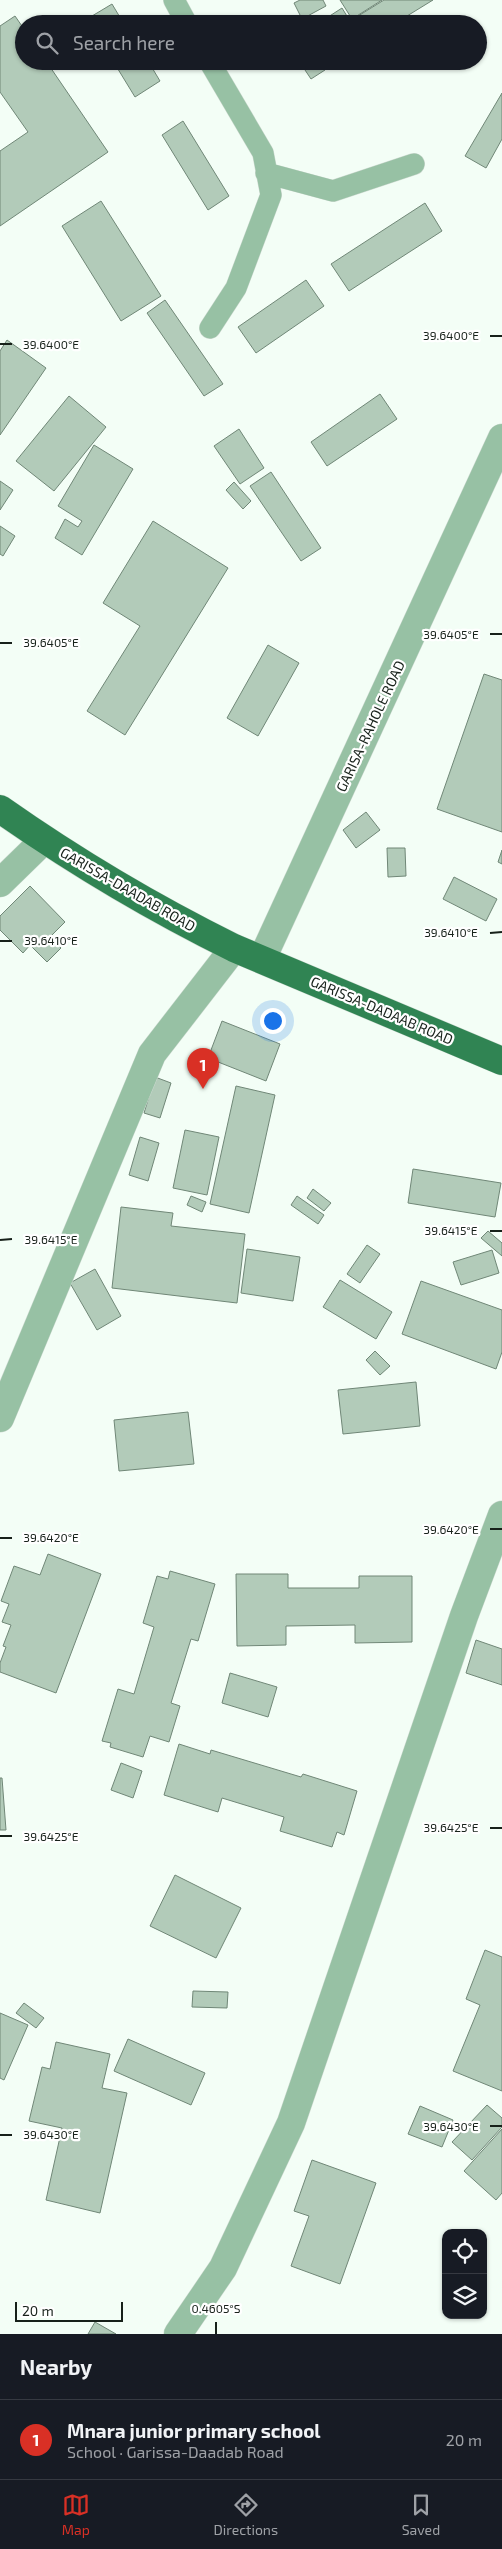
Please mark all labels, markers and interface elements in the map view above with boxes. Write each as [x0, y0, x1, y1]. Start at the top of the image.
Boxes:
search box [15, 15, 487, 70]
icon: search [33, 29, 61, 57]
text: Search here [73, 31, 175, 54]
text: 39.6400°E [423, 328, 479, 342]
text: 39.6400°E [23, 337, 79, 351]
text: 39.6405°E [423, 627, 479, 641]
text: 39.6405°E [23, 635, 79, 649]
street label: GARISA-RAHOLE ROAD [332, 658, 408, 794]
street label: GARISSA-DAADAB ROAD [58, 843, 198, 935]
text: 39.6410°E [424, 925, 478, 939]
text: 39.6410°E [24, 933, 78, 947]
street label: GARISSA-DADAAB ROAD [308, 972, 456, 1048]
your location [260, 1008, 286, 1034]
pin: 1 [187, 1048, 219, 1089]
text: 39.6415°E [425, 1223, 478, 1237]
text: 39.6415°E [25, 1232, 78, 1246]
text: 39.6420°E [423, 1522, 479, 1536]
text: 39.6420°E [23, 1530, 79, 1544]
text: 39.6425°E [424, 1820, 479, 1834]
text: 39.6425°E [24, 1829, 79, 1843]
text: 39.6430°E [423, 2119, 479, 2133]
text: 39.6430°E [23, 2127, 79, 2141]
map controls [442, 2229, 487, 2319]
button: locate [442, 2229, 487, 2274]
button: layers [442, 2274, 487, 2319]
scale bar [15, 2299, 122, 2322]
text: 0.4605°S [192, 2301, 241, 2315]
text: 20 m [22, 2302, 54, 2319]
text: Nearby [20, 2354, 92, 2379]
text: Mnara junior primary school [67, 2419, 321, 2442]
text: 1 [33, 2430, 39, 2449]
text: 20 m [446, 2430, 482, 2449]
text: School · Garissa-Daadab Road [67, 2442, 284, 2461]
tab: Map [62, 2491, 90, 2538]
tab: Directions [214, 2491, 278, 2538]
tab: Saved [402, 2491, 440, 2538]

